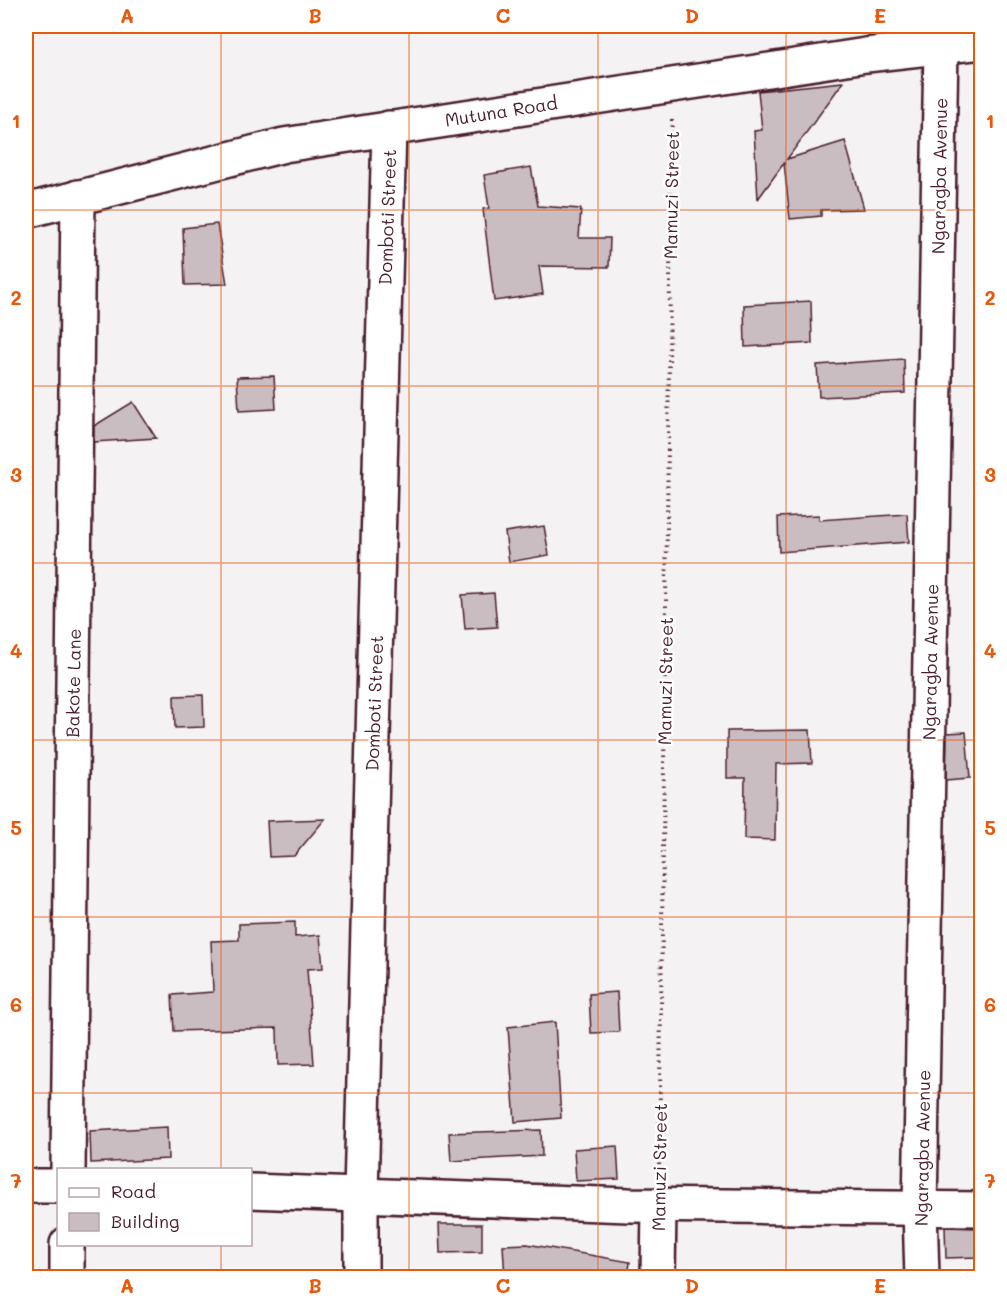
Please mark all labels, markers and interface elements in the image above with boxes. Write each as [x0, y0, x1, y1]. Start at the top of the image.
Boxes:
text: A [120, 2, 134, 28]
text: B [308, 2, 322, 28]
text: C [496, 2, 511, 28]
text: D [685, 2, 699, 28]
text: E [874, 2, 886, 28]
street label: Mutuna Road [443, 90, 559, 132]
street label: Ngaragba Avenue [926, 98, 952, 254]
text: 1 [12, 107, 20, 133]
text: 1 [986, 107, 994, 133]
street label: Mamuzi Street [658, 131, 684, 259]
street label: Domboti Street [373, 149, 401, 285]
text: 2 [10, 284, 22, 310]
text: 2 [984, 284, 996, 310]
text: 3 [10, 461, 22, 487]
text: 3 [984, 461, 996, 487]
street label: Ngaragba Avenue [917, 584, 943, 740]
street label: Mamuzi Street [652, 617, 678, 745]
street label: Bakote Lane [60, 628, 86, 738]
street label: Domboti Street [360, 635, 388, 771]
text: 4 [10, 637, 23, 663]
text: 4 [984, 637, 997, 663]
text: 5 [10, 814, 22, 840]
text: 5 [984, 814, 996, 840]
text: 6 [10, 991, 22, 1017]
text: 6 [984, 991, 996, 1017]
street label: Ngaragba Avenue [909, 1070, 935, 1226]
street label: Mamuzi Street [646, 1103, 672, 1231]
text: 7 [10, 1167, 22, 1193]
text: 7 [984, 1167, 996, 1193]
legend [57, 1168, 252, 1246]
text: Road [111, 1179, 156, 1203]
text: Building [111, 1209, 179, 1233]
text: A [120, 1272, 134, 1298]
text: B [308, 1272, 322, 1298]
text: C [496, 1272, 511, 1298]
text: D [685, 1272, 699, 1298]
text: E [874, 1272, 886, 1298]

